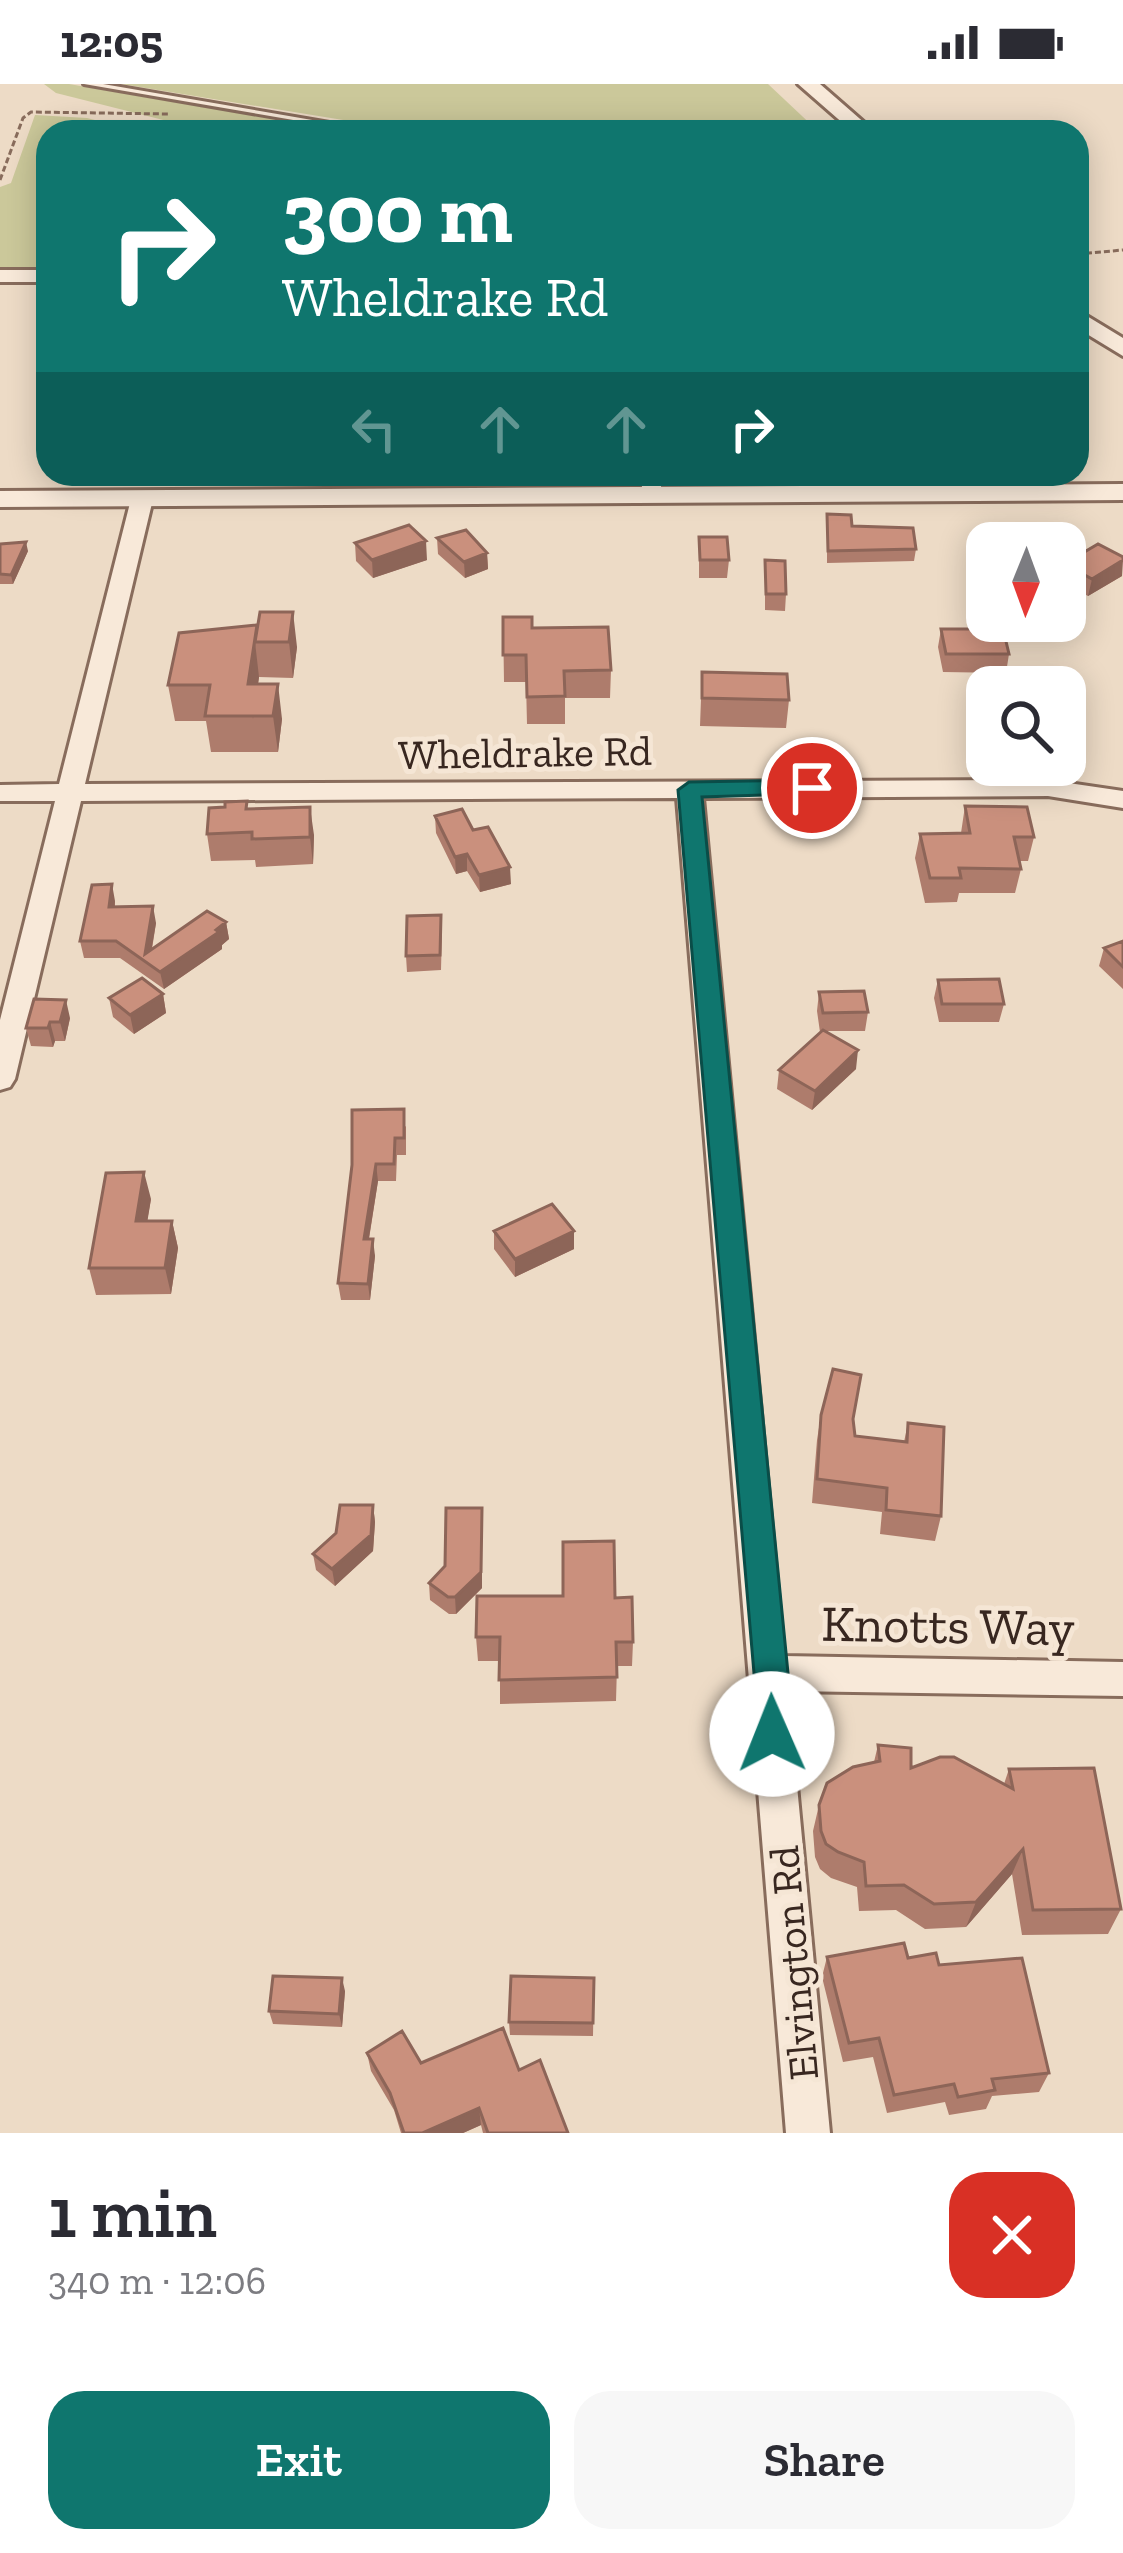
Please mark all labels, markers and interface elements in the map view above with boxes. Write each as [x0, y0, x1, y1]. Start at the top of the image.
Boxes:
text: 12:05 [60, 15, 163, 69]
text: 300 m [282, 163, 513, 264]
icon: right [84, 168, 240, 324]
text: Wheldrake Rd [282, 265, 608, 330]
icon: left [341, 396, 407, 462]
icon: ahead [467, 396, 533, 462]
icon: ahead [593, 396, 659, 462]
icon: right [719, 396, 785, 462]
north arrow [966, 522, 1086, 642]
map controls [966, 522, 1086, 786]
button: search [966, 666, 1086, 786]
street label: Wheldrake Rd [398, 725, 652, 780]
pin [761, 737, 863, 839]
icon: arrive [779, 755, 845, 821]
street label: Knotts Way [821, 1593, 1075, 1658]
position arrow [709, 1671, 835, 1797]
street label: Elvington Rd [758, 1844, 829, 2082]
text: 1 min [48, 2169, 217, 2255]
button: close [949, 2172, 1075, 2298]
text: 340 m · 12:06 [48, 2257, 266, 2304]
button: Exit [48, 2391, 550, 2529]
button: Share [574, 2391, 1075, 2529]

